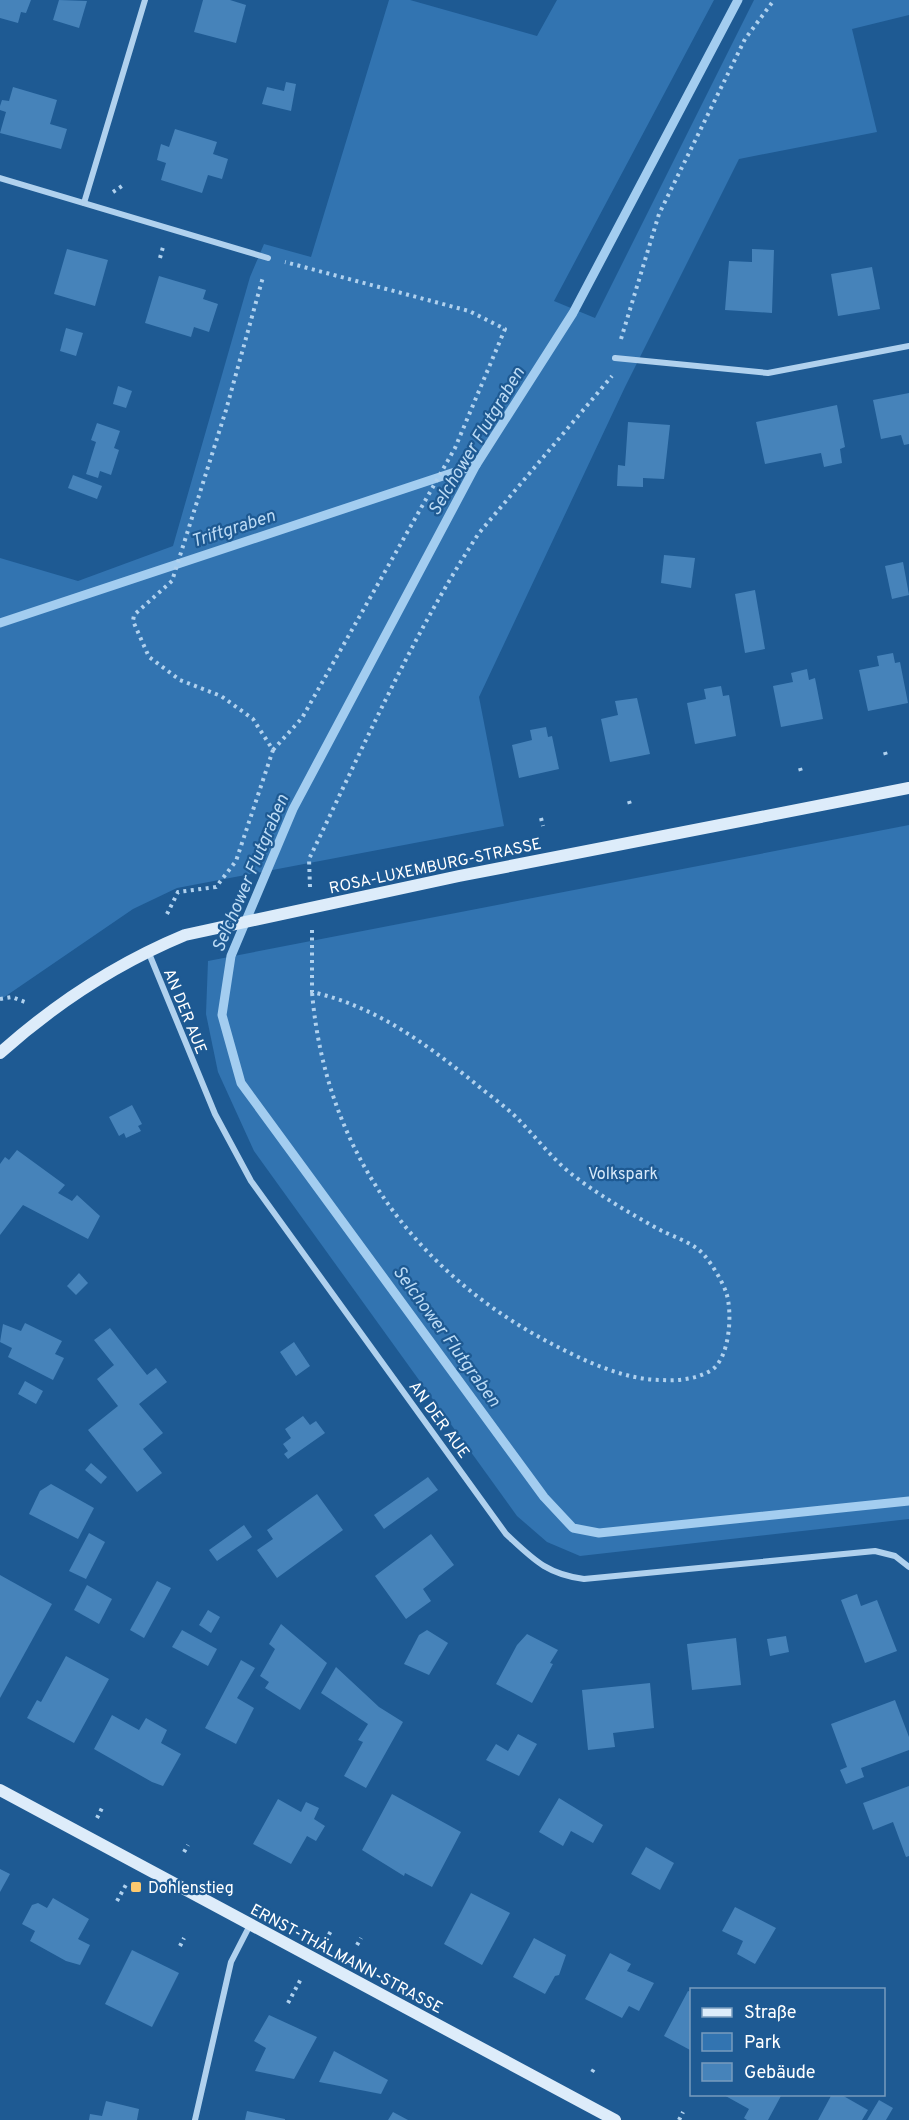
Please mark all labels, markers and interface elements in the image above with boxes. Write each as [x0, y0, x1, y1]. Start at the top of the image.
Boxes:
water label: Selchower Flutgraben [424, 363, 531, 520]
water label: Triftgraben [189, 505, 279, 554]
water label: Selchower Flutgraben [208, 791, 295, 956]
street label: ROSA-LUXEMBURG-STRASSE [327, 835, 543, 899]
street label: AN DER AUE [158, 966, 210, 1057]
park label: Volkspark [588, 1165, 658, 1185]
water label: Selchower Flutgraben [387, 1262, 505, 1412]
street label: AN DER AUE [404, 1378, 473, 1463]
place label: Dohlenstieg [148, 1879, 234, 1899]
marker: Dohlenstieg [129, 1880, 143, 1894]
street label: ERNST-THÄLMANN-STRASSE [246, 1900, 446, 2019]
legend [690, 1988, 885, 2096]
text: Straße [744, 2002, 796, 2025]
text: Park [744, 2032, 781, 2055]
text: Gebäude [744, 2062, 816, 2085]

